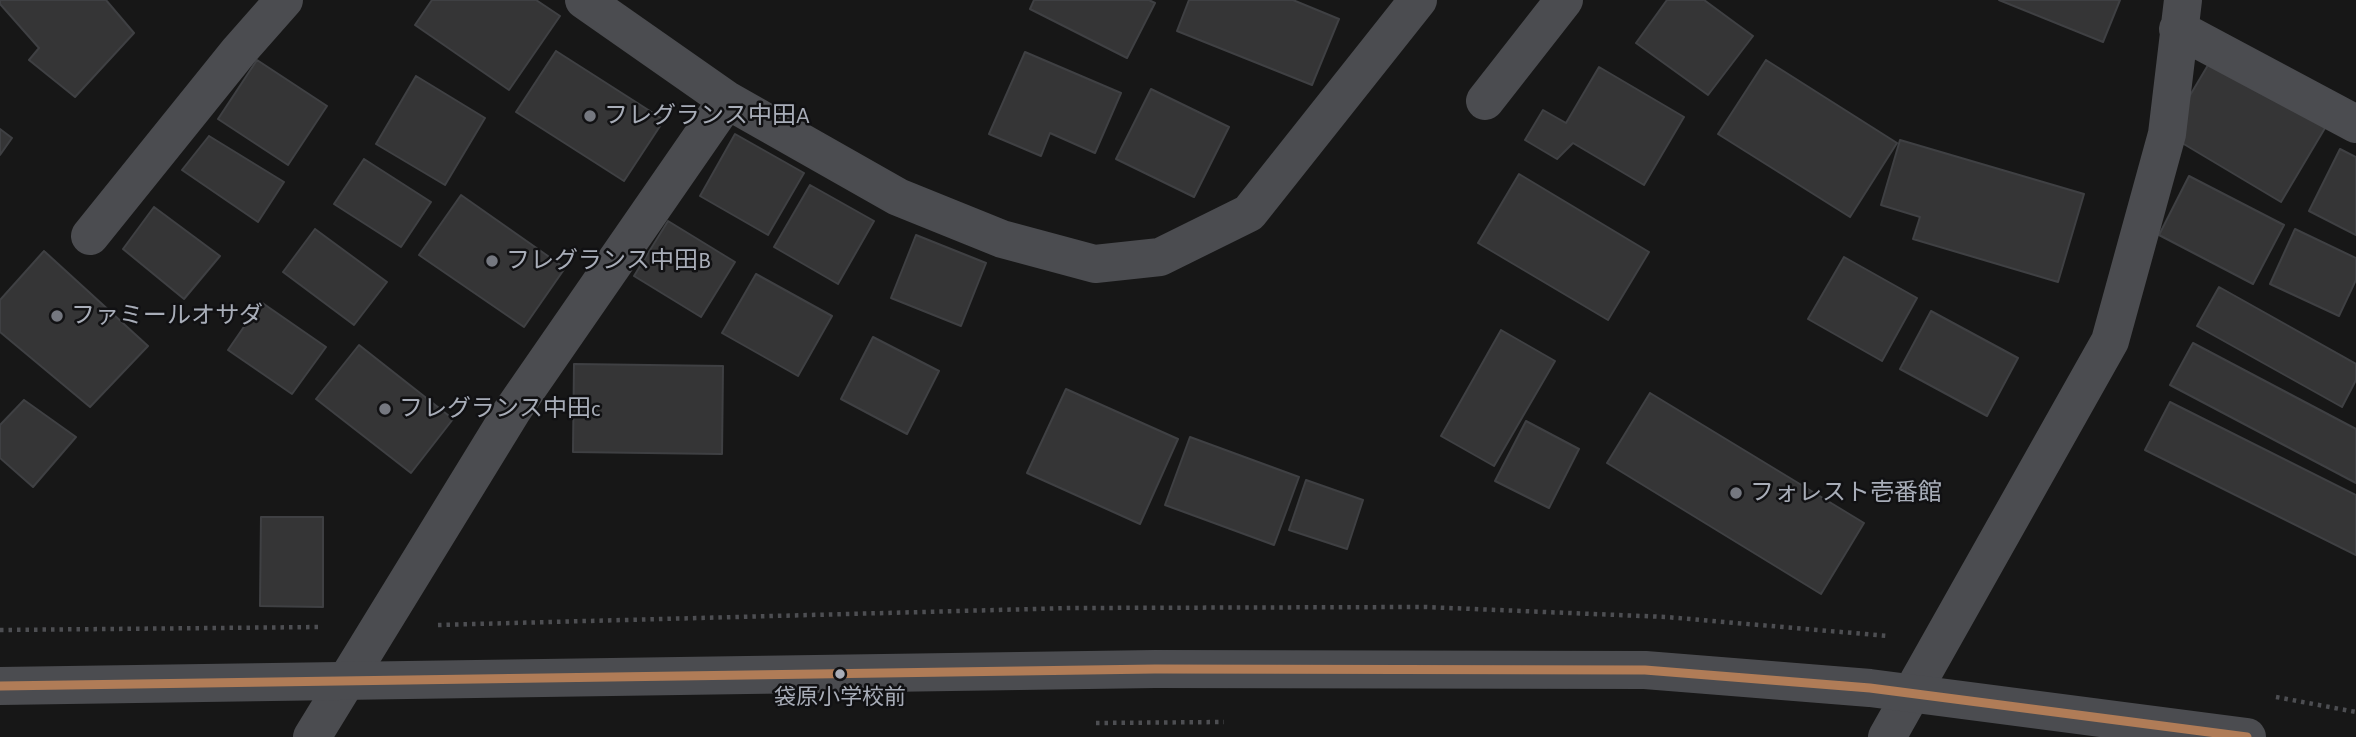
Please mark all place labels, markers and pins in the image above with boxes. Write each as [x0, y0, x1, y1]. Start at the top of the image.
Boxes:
place label: フレグランス中田A [604, 102, 810, 130]
marker: フレグランス中田A [582, 108, 598, 124]
place label: フレグランス中田B [506, 247, 711, 275]
marker: フレグランス中田B [484, 253, 500, 269]
place label: ファミールオサダ [71, 302, 263, 330]
marker: ファミールオサダ [49, 308, 65, 324]
place label: フレグランス中田c [399, 395, 600, 423]
marker: フレグランス中田c [377, 401, 393, 417]
place label: フォレスト壱番館 [1750, 479, 1942, 507]
marker: フォレスト壱番館 [1728, 485, 1744, 501]
marker: 袋原小学校前 [833, 667, 847, 681]
place label: 袋原小学校前 [774, 684, 906, 710]

